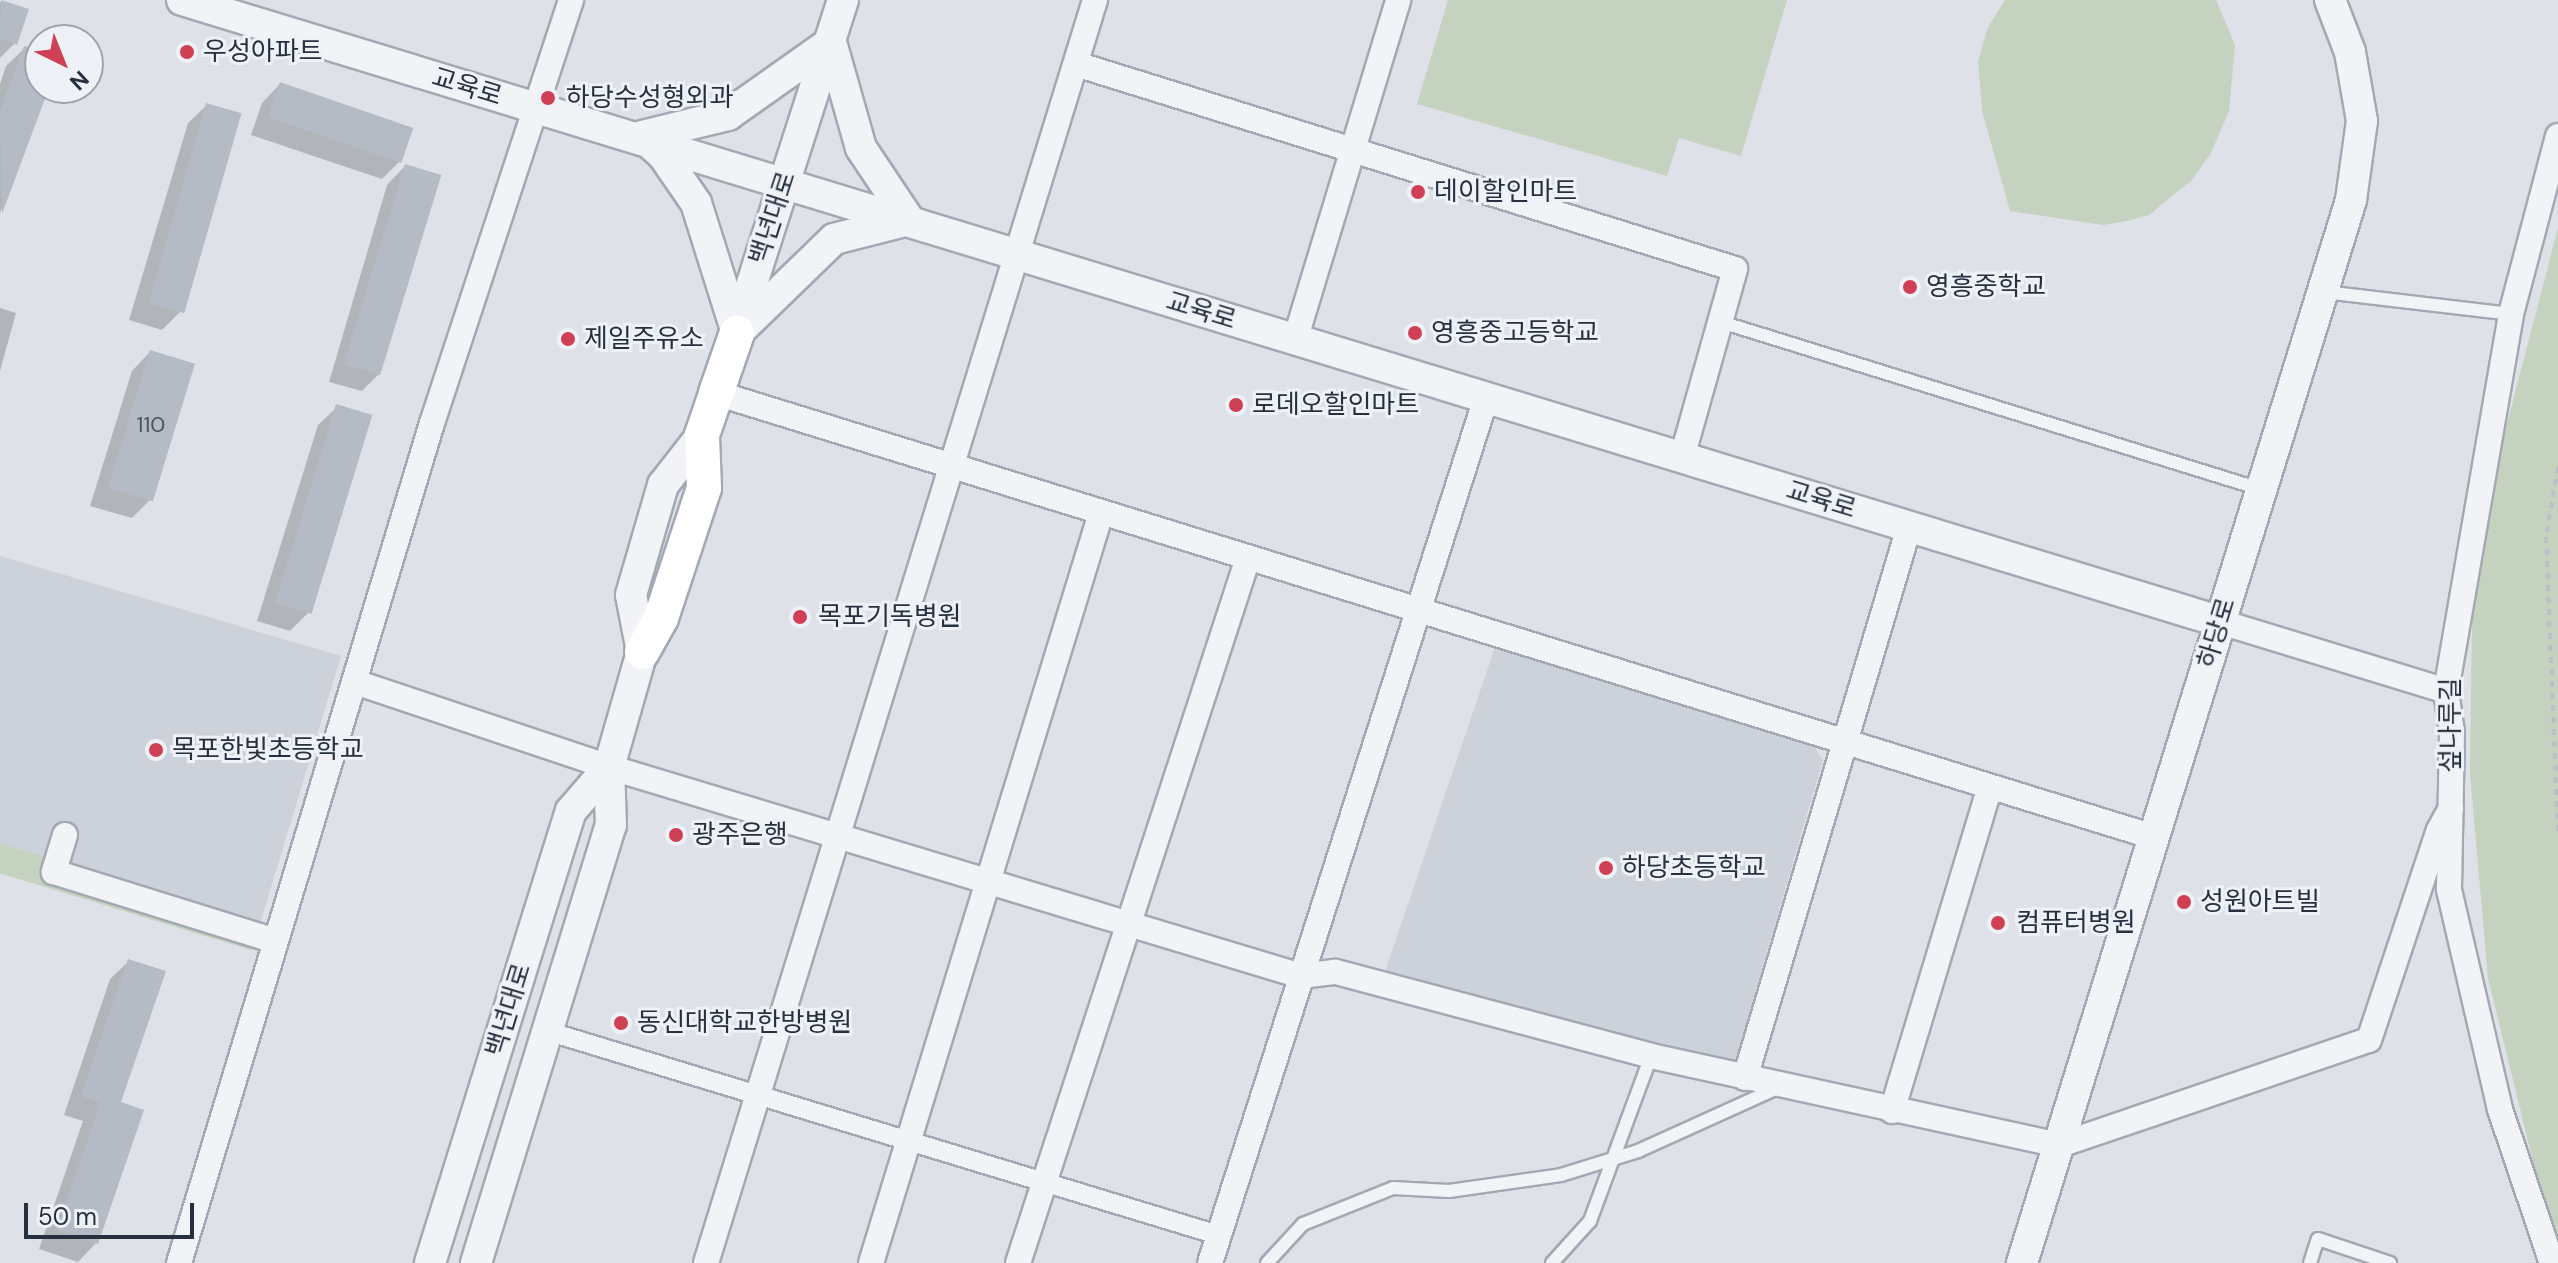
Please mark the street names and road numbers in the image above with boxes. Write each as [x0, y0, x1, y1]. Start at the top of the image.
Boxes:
street label: 교육로 [428, 62, 506, 112]
street label: 백년대로 [743, 168, 803, 268]
street label: 교육로 [1162, 286, 1240, 336]
street label: 교육로 [1782, 475, 1860, 525]
street label: 하당로 [2192, 594, 2242, 672]
street label: 섶나루길 [2435, 677, 2467, 773]
street label: 백년대로 [480, 960, 538, 1060]

